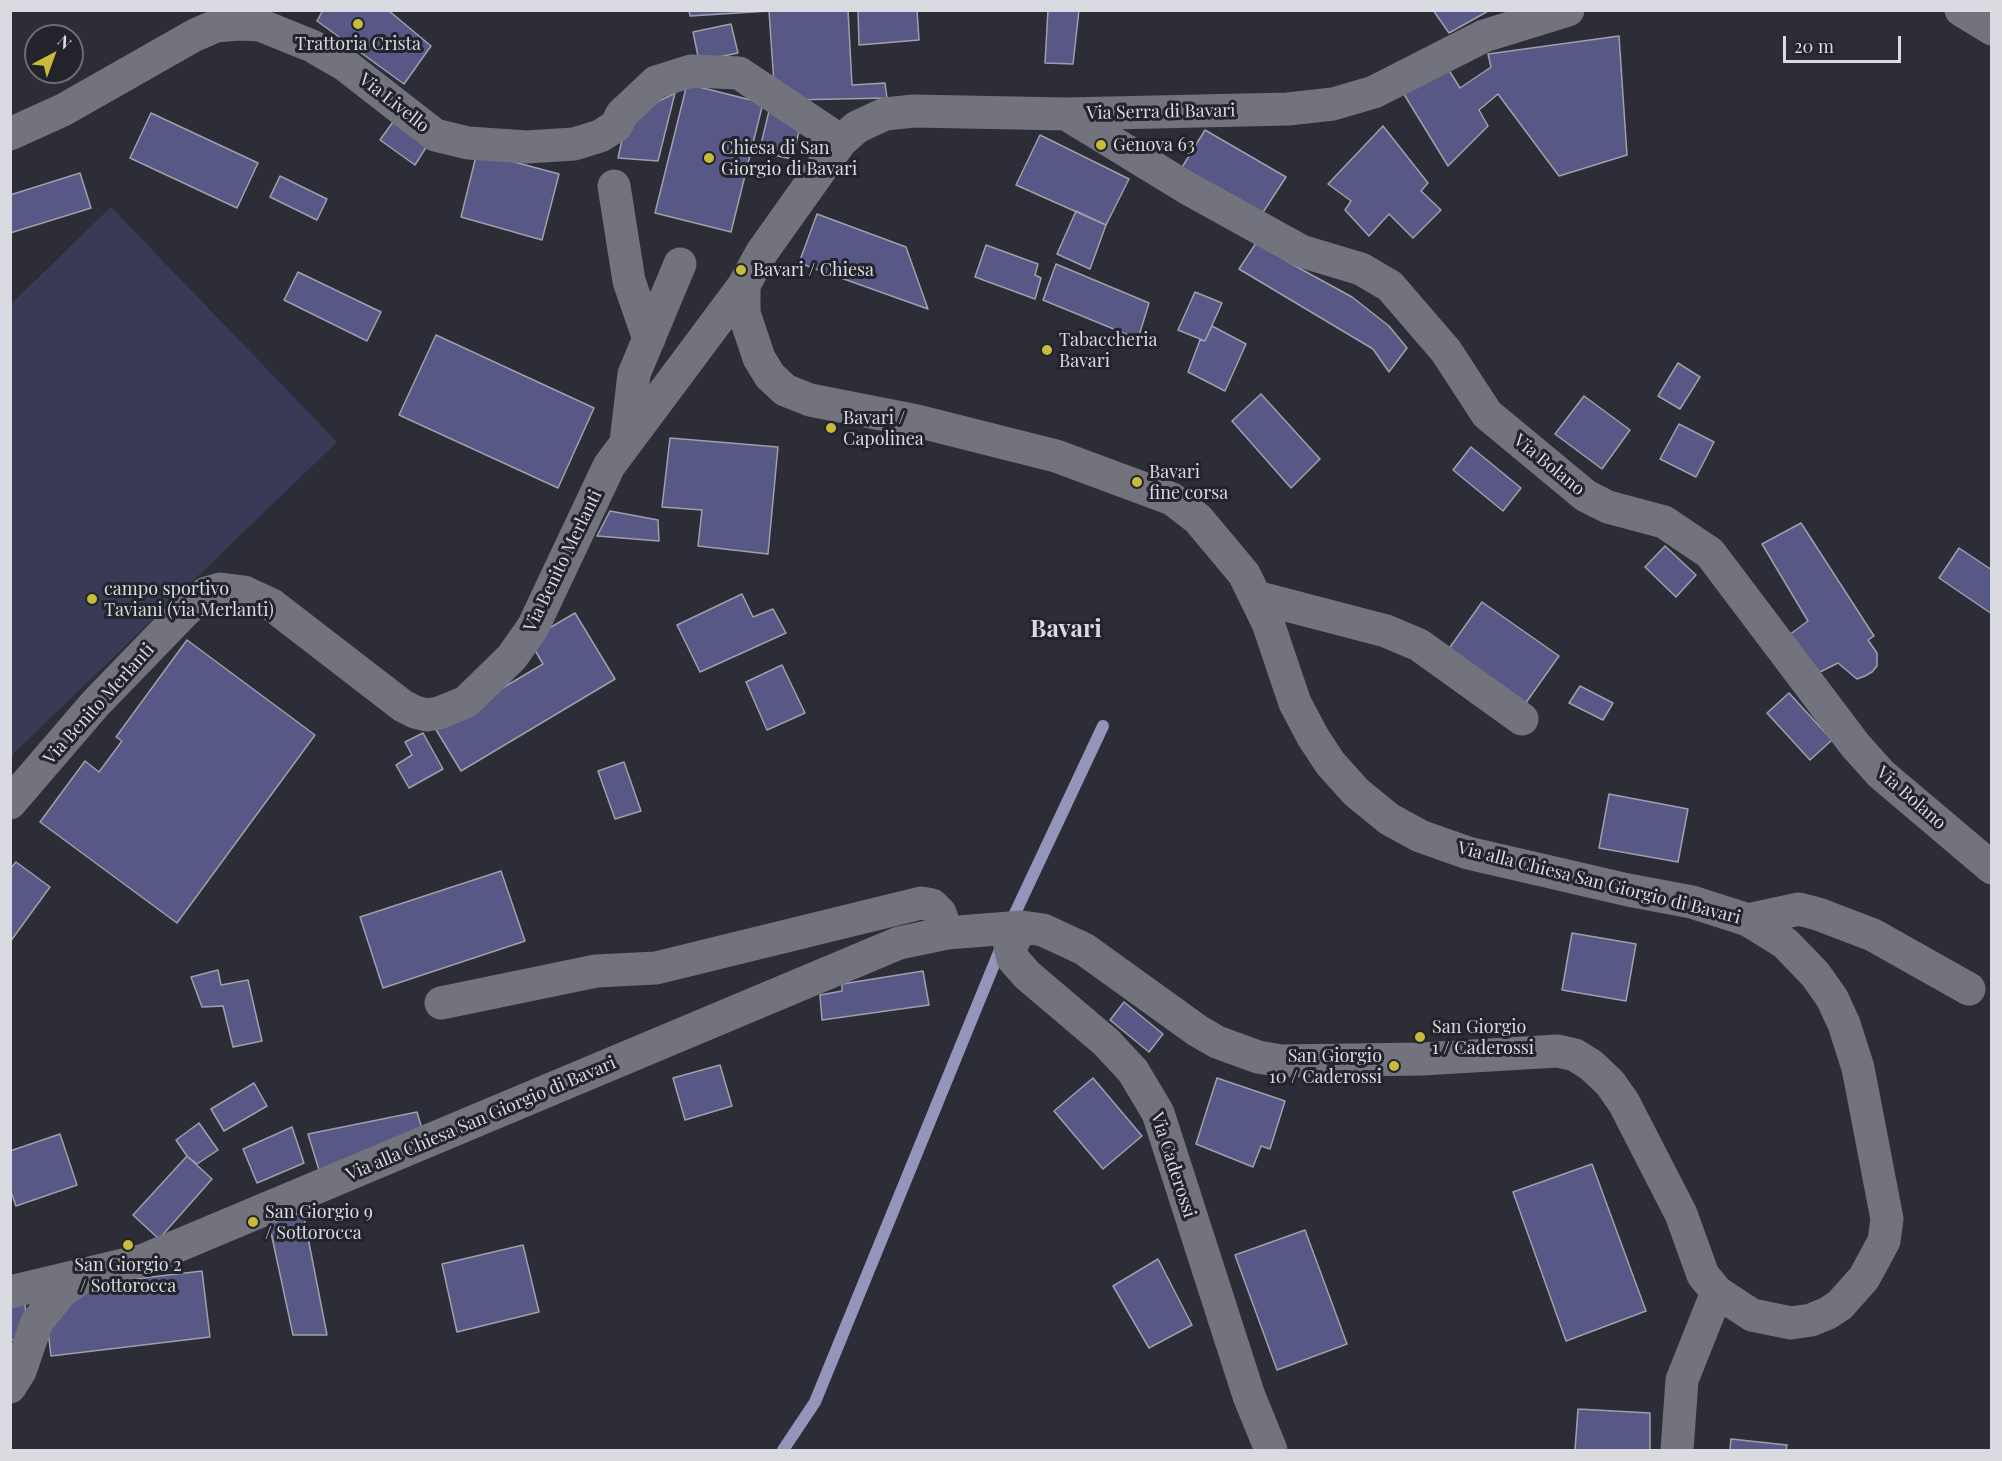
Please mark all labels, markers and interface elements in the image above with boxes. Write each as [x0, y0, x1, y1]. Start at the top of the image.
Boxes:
marker: Trattoria Crista [351, 17, 365, 31]
north arrow [24, 24, 84, 84]
scale bar [1786, 24, 1904, 62]
text: N [54, 30, 76, 53]
place label: Trattoria Crista [295, 33, 421, 55]
text: 20 m [1794, 34, 1834, 58]
street label: Via Livello [355, 69, 433, 137]
street label: Via Serra di Bavari [1086, 100, 1236, 124]
place label: Genova 63 [1113, 134, 1195, 156]
place label: Chiesa di San Giorgio di Bavari [721, 137, 857, 180]
marker: Genova 63 [1094, 138, 1108, 152]
marker: Chiesa di San Giorgio di Bavari [702, 151, 716, 165]
place label: Bavari / Chiesa [753, 259, 874, 281]
marker: Bavari / Chiesa [734, 263, 748, 277]
place label: Tabaccheria Bavari [1059, 329, 1157, 372]
marker: Tabaccheria Bavari [1040, 343, 1054, 357]
place label: Bavari / Capolinea [843, 407, 924, 450]
marker: Bavari / Capolinea [824, 421, 838, 435]
street label: Via Bolano [1509, 430, 1589, 500]
place label: Bavari fine corsa [1149, 461, 1228, 504]
marker: Bavari fine corsa [1130, 475, 1144, 489]
street label: Via Benito Merlanti [519, 487, 607, 635]
place label: campo sportivo Taviani (via Merlanti) [104, 578, 274, 620]
marker: campo sportivo Taviani (via Merlanti) [85, 592, 99, 606]
district label: Bavari [1030, 616, 1102, 644]
street label: Via Benito Merlanti [39, 639, 159, 769]
street label: Via Bolano [1872, 762, 1950, 834]
street label: Via alla Chiesa San Giorgio di Bavari [1455, 837, 1743, 929]
place label: San Giorgio 1 / Caderossi [1432, 1016, 1534, 1058]
marker: San Giorgio 1 / Caderossi [1413, 1030, 1427, 1044]
place label: San Giorgio 10 / Caderossi [1269, 1045, 1382, 1088]
street label: Via alla Chiesa San Giorgio di Bavari [343, 1052, 619, 1186]
marker: San Giorgio 10 / Caderossi [1387, 1059, 1401, 1073]
street label: Via Caderossi [1146, 1110, 1200, 1220]
place label: San Giorgio 9 / Sottorocca [265, 1201, 373, 1244]
marker: San Giorgio 9 / Sottorocca [246, 1215, 260, 1229]
marker: San Giorgio 2 / Sottorocca [121, 1238, 135, 1252]
place label: San Giorgio 2 / Sottorocca [74, 1254, 182, 1296]

